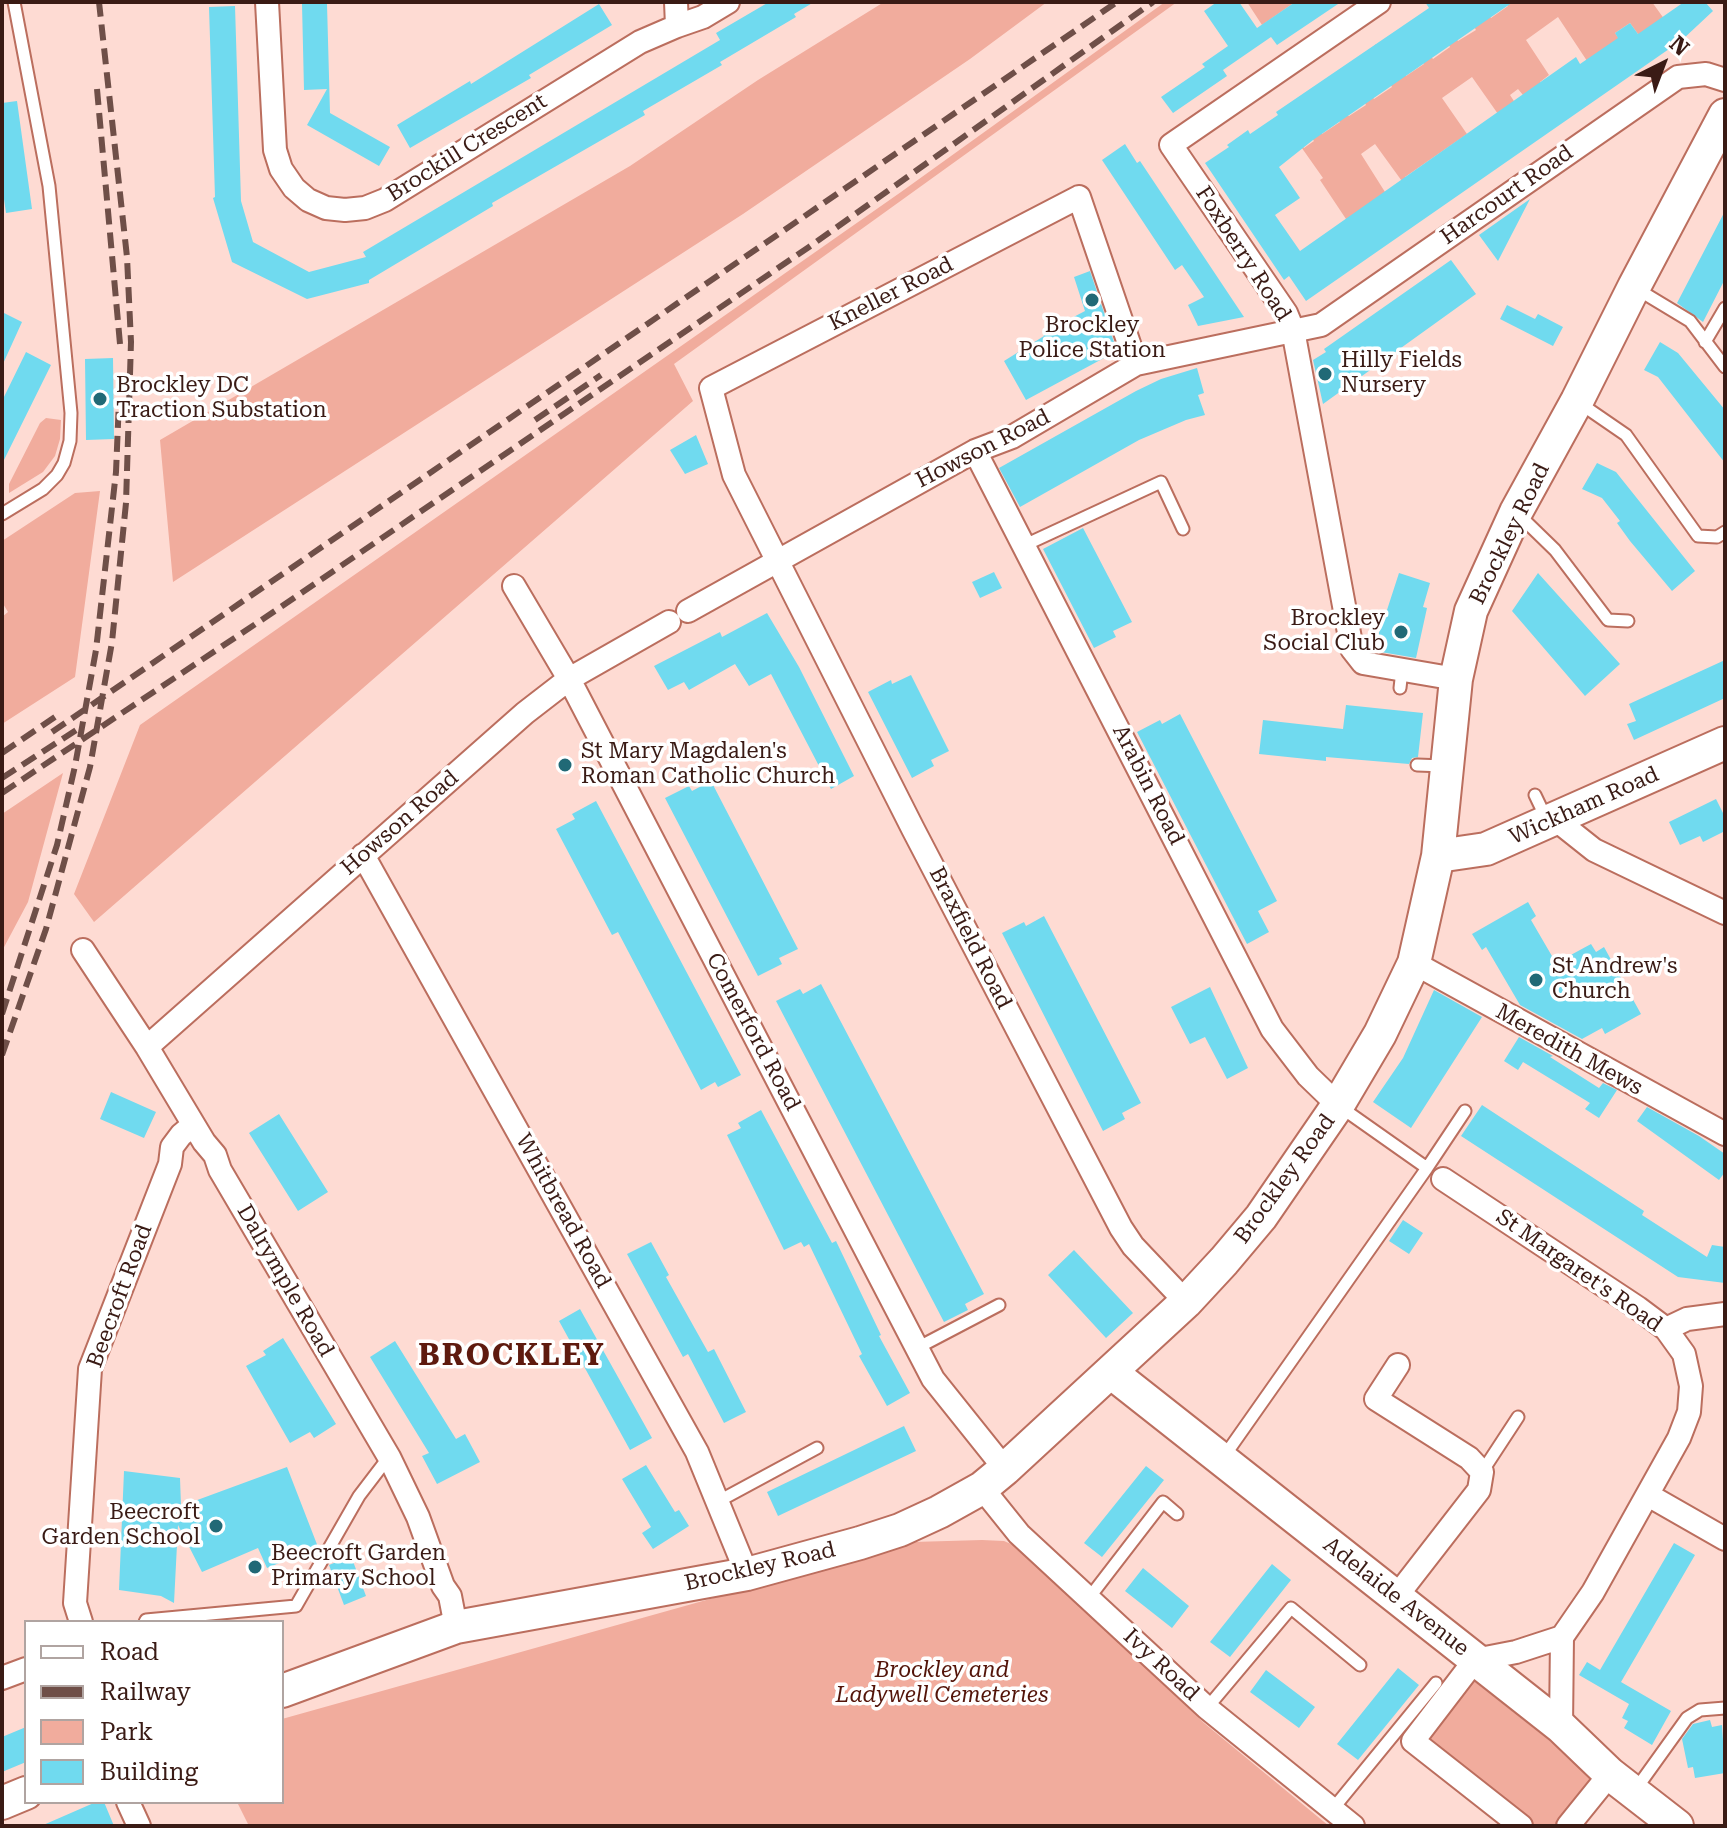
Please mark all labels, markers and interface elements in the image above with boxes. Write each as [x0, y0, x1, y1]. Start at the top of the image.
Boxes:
north arrow [1623, 24, 1703, 104]
text: N [1665, 31, 1694, 61]
street label: Brockill Crescent [382, 88, 552, 208]
street label: Harcourt Road [1436, 140, 1578, 250]
street label: Foxberry Road [1190, 182, 1296, 326]
street label: Kneller Road [824, 251, 958, 337]
marker: Brockley Police Station [1083, 291, 1101, 309]
place label: Brockley Police Station [1018, 313, 1166, 364]
place label: Hilly Fields Nursery [1341, 348, 1462, 400]
marker: Hilly Fields Nursery [1316, 365, 1334, 383]
place label: Brockley DC Traction Substation [116, 373, 327, 424]
marker: Brockley DC Traction Substation [91, 390, 109, 408]
street label: Howson Road [912, 404, 1054, 494]
street label: Brockley Road [1464, 459, 1556, 609]
place label: Brockley Social Club [1263, 606, 1385, 658]
marker: Brockley Social Club [1392, 623, 1410, 641]
street label: Arabin Road [1106, 721, 1190, 849]
place label: St Mary Magdalen's Roman Catholic Church [581, 739, 835, 790]
marker: St Mary Magdalen's Roman Catholic Church [556, 756, 574, 774]
street label: Wickham Road [1505, 761, 1663, 851]
street label: Howson Road [336, 765, 464, 881]
street label: Braxfield Road [923, 863, 1017, 1013]
street label: Comerford Road [700, 948, 806, 1116]
place label: St Andrew's Church [1552, 954, 1677, 1006]
marker: St Andrew's Church [1527, 971, 1545, 989]
street label: Meredith Mews [1491, 999, 1647, 1101]
street label: Brockley Road [1229, 1109, 1341, 1249]
street label: Whitbread Road [510, 1129, 616, 1293]
street label: Dalrymple Road [231, 1200, 339, 1362]
street label: St Margaret's Road [1491, 1204, 1667, 1338]
street label: Beecroft Road [82, 1221, 158, 1371]
district label: BROCKLEY [418, 1338, 606, 1374]
place label: Beecroft Garden School [42, 1500, 200, 1552]
marker: Beecroft Garden School [207, 1517, 225, 1535]
street label: Adelaide Avenue [1318, 1532, 1474, 1662]
street label: Brockley Road [682, 1537, 838, 1597]
place label: Beecroft Garden Primary School [271, 1541, 446, 1592]
marker: Beecroft Garden Primary School [246, 1558, 264, 1576]
legend [24, 1620, 284, 1804]
street label: Ivy Road [1118, 1623, 1204, 1707]
text: Road [100, 1638, 159, 1666]
park label: Brockley and Ladywell Cemeteries [836, 1658, 1048, 1710]
text: Railway [100, 1678, 191, 1706]
text: Park [100, 1718, 153, 1746]
text: Building [100, 1758, 198, 1786]

